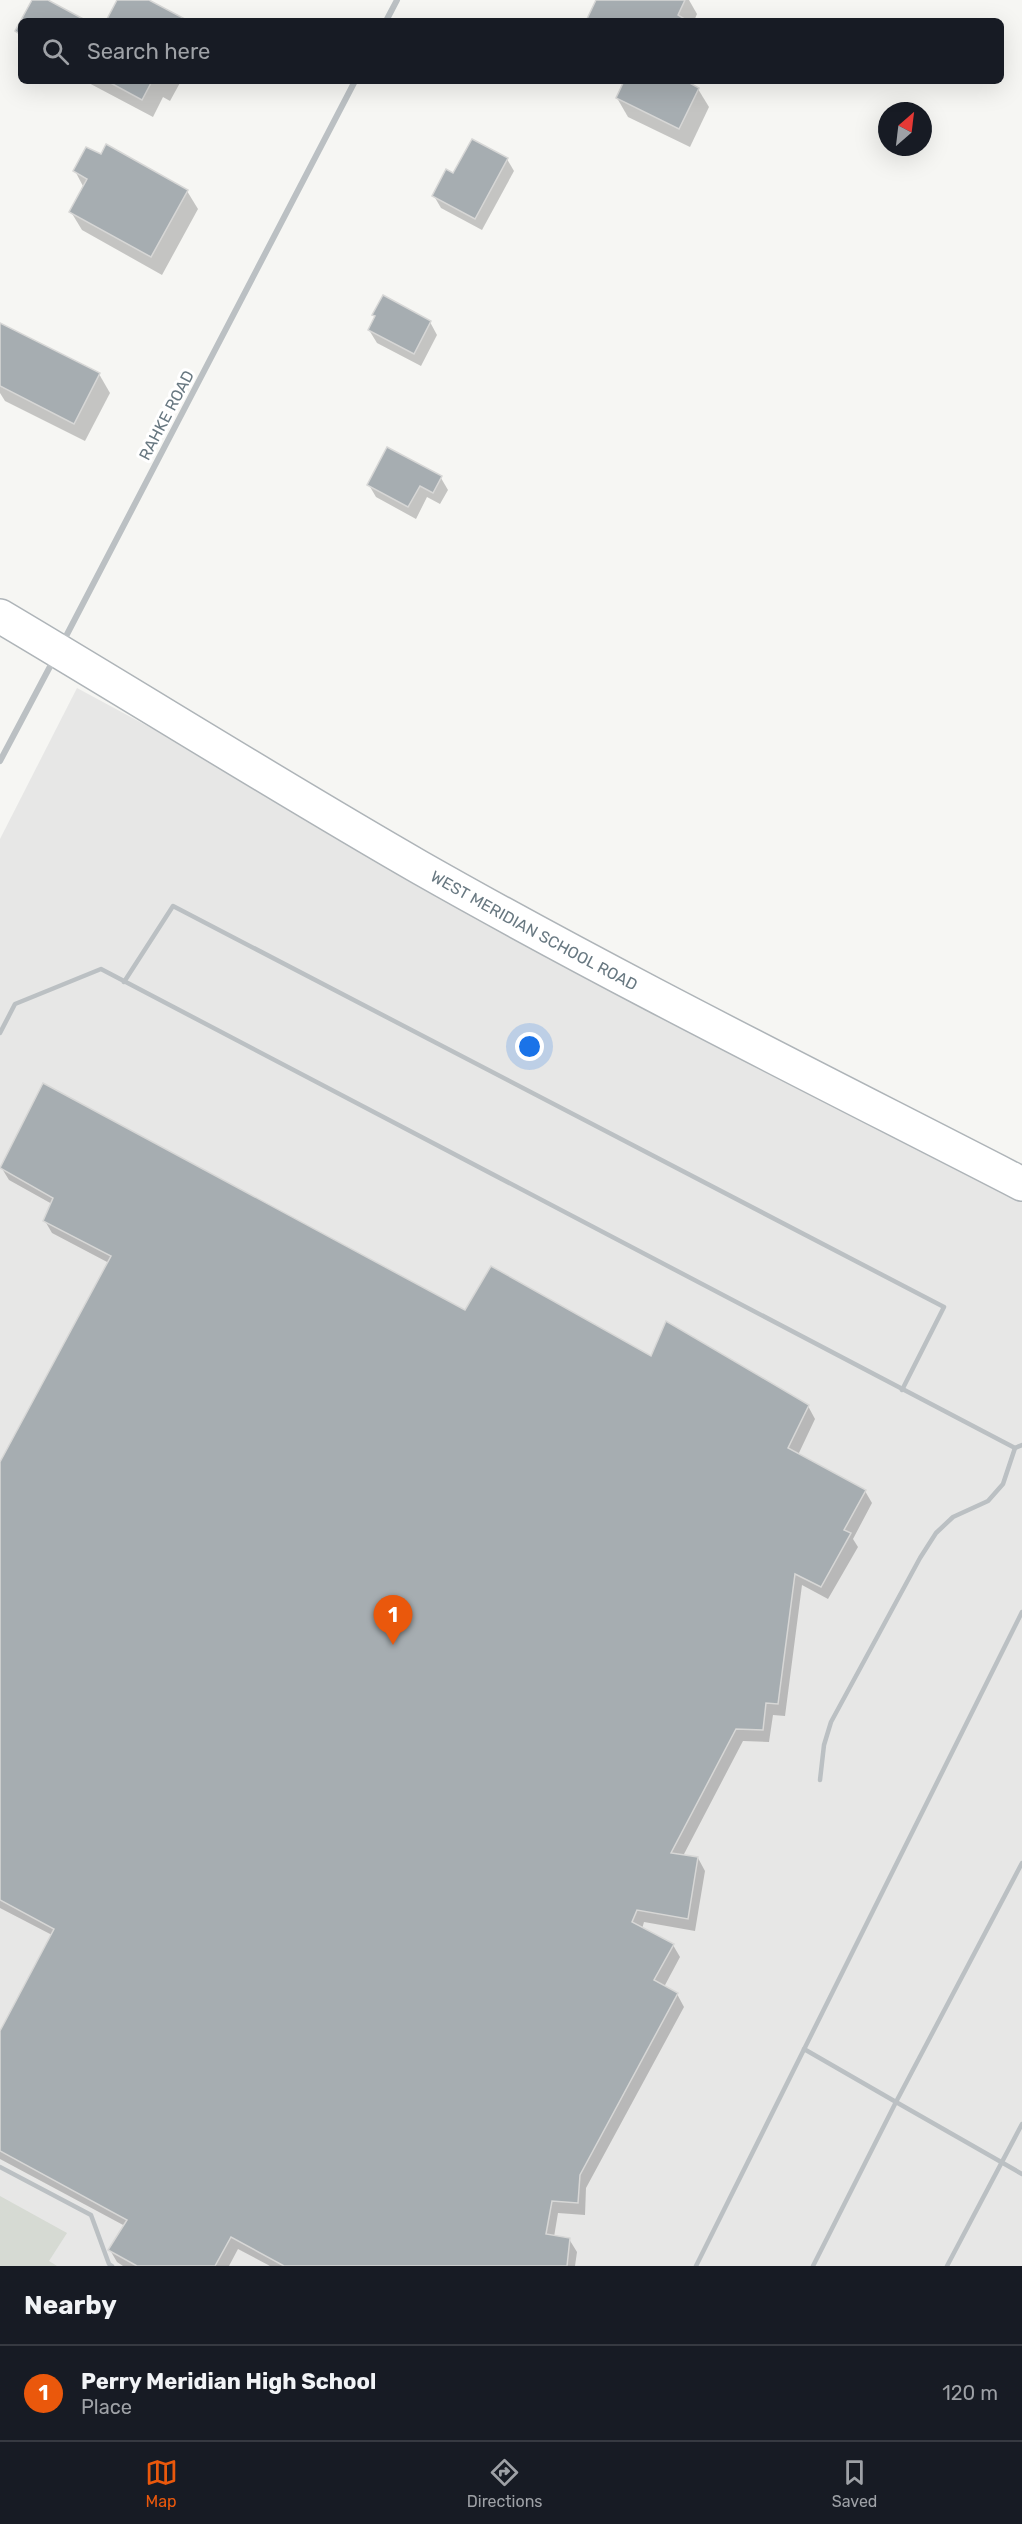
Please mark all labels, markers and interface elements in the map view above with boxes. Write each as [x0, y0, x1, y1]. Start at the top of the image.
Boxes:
search box [18, 18, 1004, 84]
icon: search [39, 35, 72, 68]
text: Search here [87, 38, 210, 65]
north arrow [878, 102, 932, 156]
street label: RAHKE ROAD [135, 367, 198, 463]
street label: WEST MERIDIAN SCHOOL ROAD [427, 867, 641, 995]
your location [515, 1032, 544, 1061]
pin: 1 [374, 1596, 412, 1645]
text: Nearby [24, 2290, 117, 2321]
text: Perry Meridian High School [81, 2368, 376, 2395]
text: 1 [39, 2381, 48, 2405]
text: 120 m [942, 2381, 998, 2405]
text: Place [81, 2395, 132, 2419]
tab: Map [145, 2456, 178, 2511]
tab: Directions [467, 2456, 543, 2511]
tab: Saved [832, 2456, 877, 2511]

